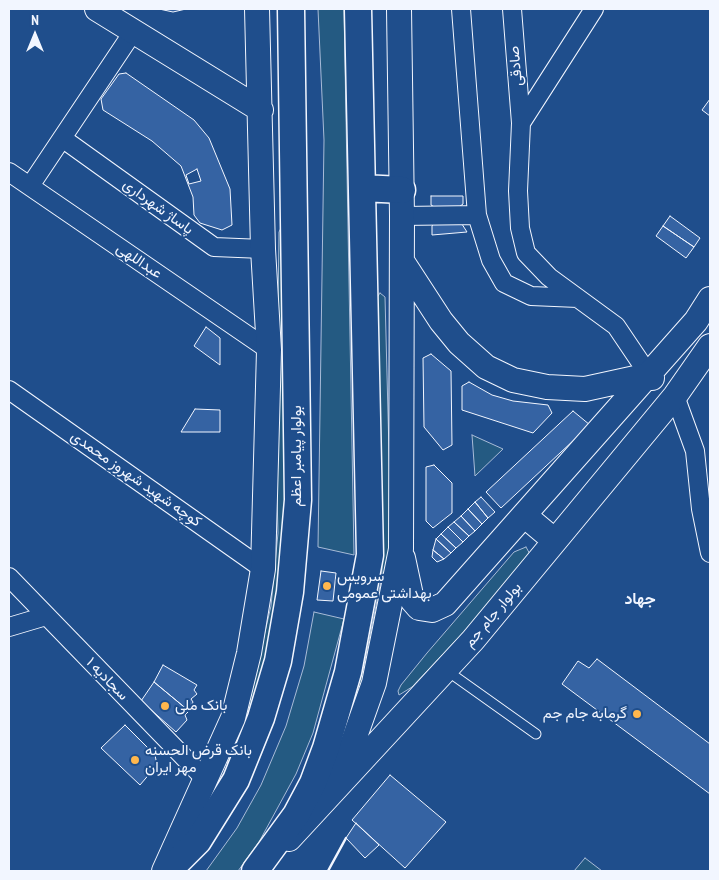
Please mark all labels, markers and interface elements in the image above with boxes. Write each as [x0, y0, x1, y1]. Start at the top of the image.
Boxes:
north arrow [10, 10, 60, 60]
text: N [31, 11, 39, 29]
street label: صادقی [505, 45, 527, 87]
street label: پاساژ شهرداری [119, 175, 197, 239]
street label: عبداللهی [113, 239, 165, 283]
street label: بولوار پیامبر اعظم [288, 405, 306, 507]
street label: کوچه شهید شهروز محمدی [67, 427, 205, 531]
place label: سرویس بهداشتی عمومی [337, 568, 432, 603]
street label: بولوار جام جم [461, 579, 525, 651]
marker: سرویس بهداشتی عمومی [321, 580, 333, 592]
district label: جهاد [624, 589, 656, 609]
street label: سجادیه ۱ [82, 654, 132, 704]
place label: بانک ملی [175, 697, 227, 715]
marker: بانک ملی [159, 700, 171, 712]
place label: گرمابه جام جم [543, 705, 627, 723]
marker: گرمابه جام جم [631, 708, 643, 720]
place label: بانک قرض الحسنه مهر ایران [145, 742, 252, 777]
marker: بانک قرض الحسنه مهر ایران [129, 754, 141, 766]

